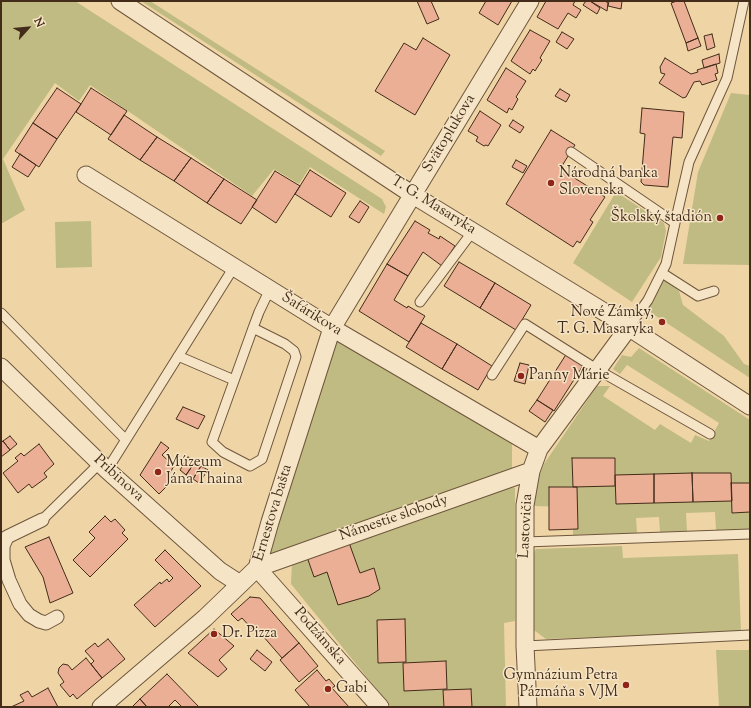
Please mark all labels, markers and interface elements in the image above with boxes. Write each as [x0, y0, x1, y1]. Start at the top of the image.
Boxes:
north arrow [8, 8, 48, 48]
text: N [30, 15, 48, 30]
street label: Svätoplukova [420, 92, 480, 176]
place label: Národná banka Slovenska [559, 165, 658, 200]
street label: T. G. Masaryka [387, 173, 479, 239]
marker: Národná banka Slovenska [546, 178, 556, 188]
place label: Školský štadión [611, 209, 712, 227]
marker: Školský štadión [715, 213, 725, 223]
street label: Šafárikova [277, 289, 345, 341]
place label: Nové Zámky, T. G. Masaryka [557, 304, 654, 339]
marker: Nové Zámky, T. G. Masaryka [657, 317, 667, 327]
place label: Panny Márie [529, 367, 609, 385]
marker: Panny Márie [516, 371, 526, 381]
street label: Pribinova [89, 452, 147, 506]
place label: Múzeum Jána Thaina [166, 454, 243, 489]
street label: Ernestova bašta [251, 462, 297, 564]
marker: Múzeum Jána Thaina [153, 467, 163, 477]
street label: Námestie slobody [337, 492, 451, 546]
street label: Lastovičia [516, 493, 538, 559]
street label: Podzámska [289, 605, 349, 669]
place label: Dr. Pizza [222, 625, 277, 643]
marker: Dr. Pizza [209, 629, 219, 639]
place label: Gymnázium Petra Pázmáňa s VJM [504, 667, 618, 702]
place label: Gabi [336, 680, 367, 698]
marker: Gymnázium Petra Pázmáňa s VJM [621, 680, 631, 690]
marker: Gabi [323, 684, 333, 694]

